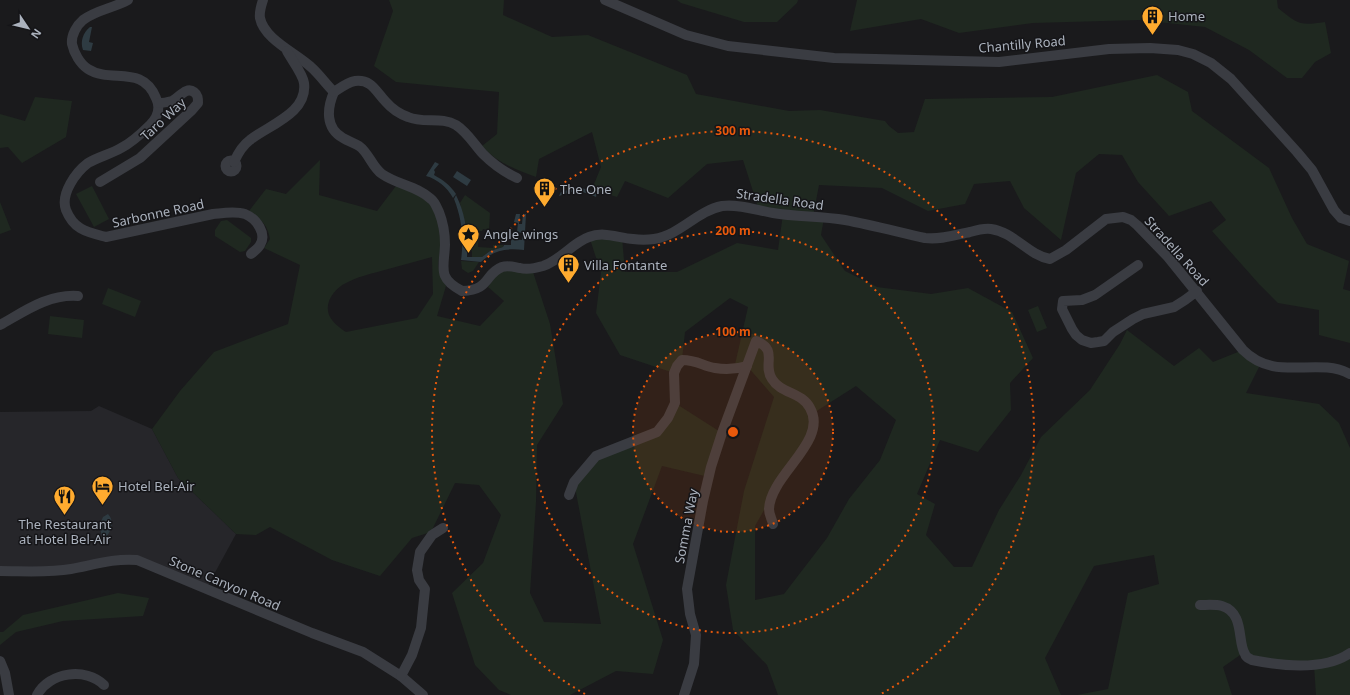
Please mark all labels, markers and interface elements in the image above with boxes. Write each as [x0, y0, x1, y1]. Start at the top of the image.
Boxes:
building icon: Home [1139, 3, 1165, 36]
place label: Home [1168, 7, 1205, 25]
north arrow [8, 8, 48, 48]
text: N [28, 26, 45, 42]
street label: Chantilly Road [978, 31, 1066, 57]
street label: Taro Way [137, 93, 190, 145]
text: 300 m [715, 122, 751, 139]
building icon: The One [532, 176, 558, 209]
place label: The One [560, 180, 612, 198]
street label: Stradella Road [735, 184, 825, 214]
street label: Sarbonne Road [110, 194, 206, 232]
street label: Stradella Road [1141, 212, 1213, 290]
place icon: Angle wings [456, 221, 482, 254]
text: 200 m [715, 222, 751, 239]
place label: Angle wings [484, 225, 558, 243]
building icon: Villa Fontante [555, 252, 581, 285]
place label: Villa Fontante [584, 256, 667, 274]
text: 100 m [715, 323, 751, 340]
centre of rings [726, 425, 740, 439]
hotel icon: Hotel Bel-Air [90, 473, 116, 506]
place label: Hotel Bel-Air [118, 477, 195, 495]
restaurant icon: The Restaurant at Hotel Bel-Air [52, 483, 78, 516]
street label: Somma Way [670, 487, 702, 565]
place label: The Restaurant at Hotel Bel-Air [19, 515, 112, 548]
street label: Stone Canyon Road [167, 551, 283, 615]

